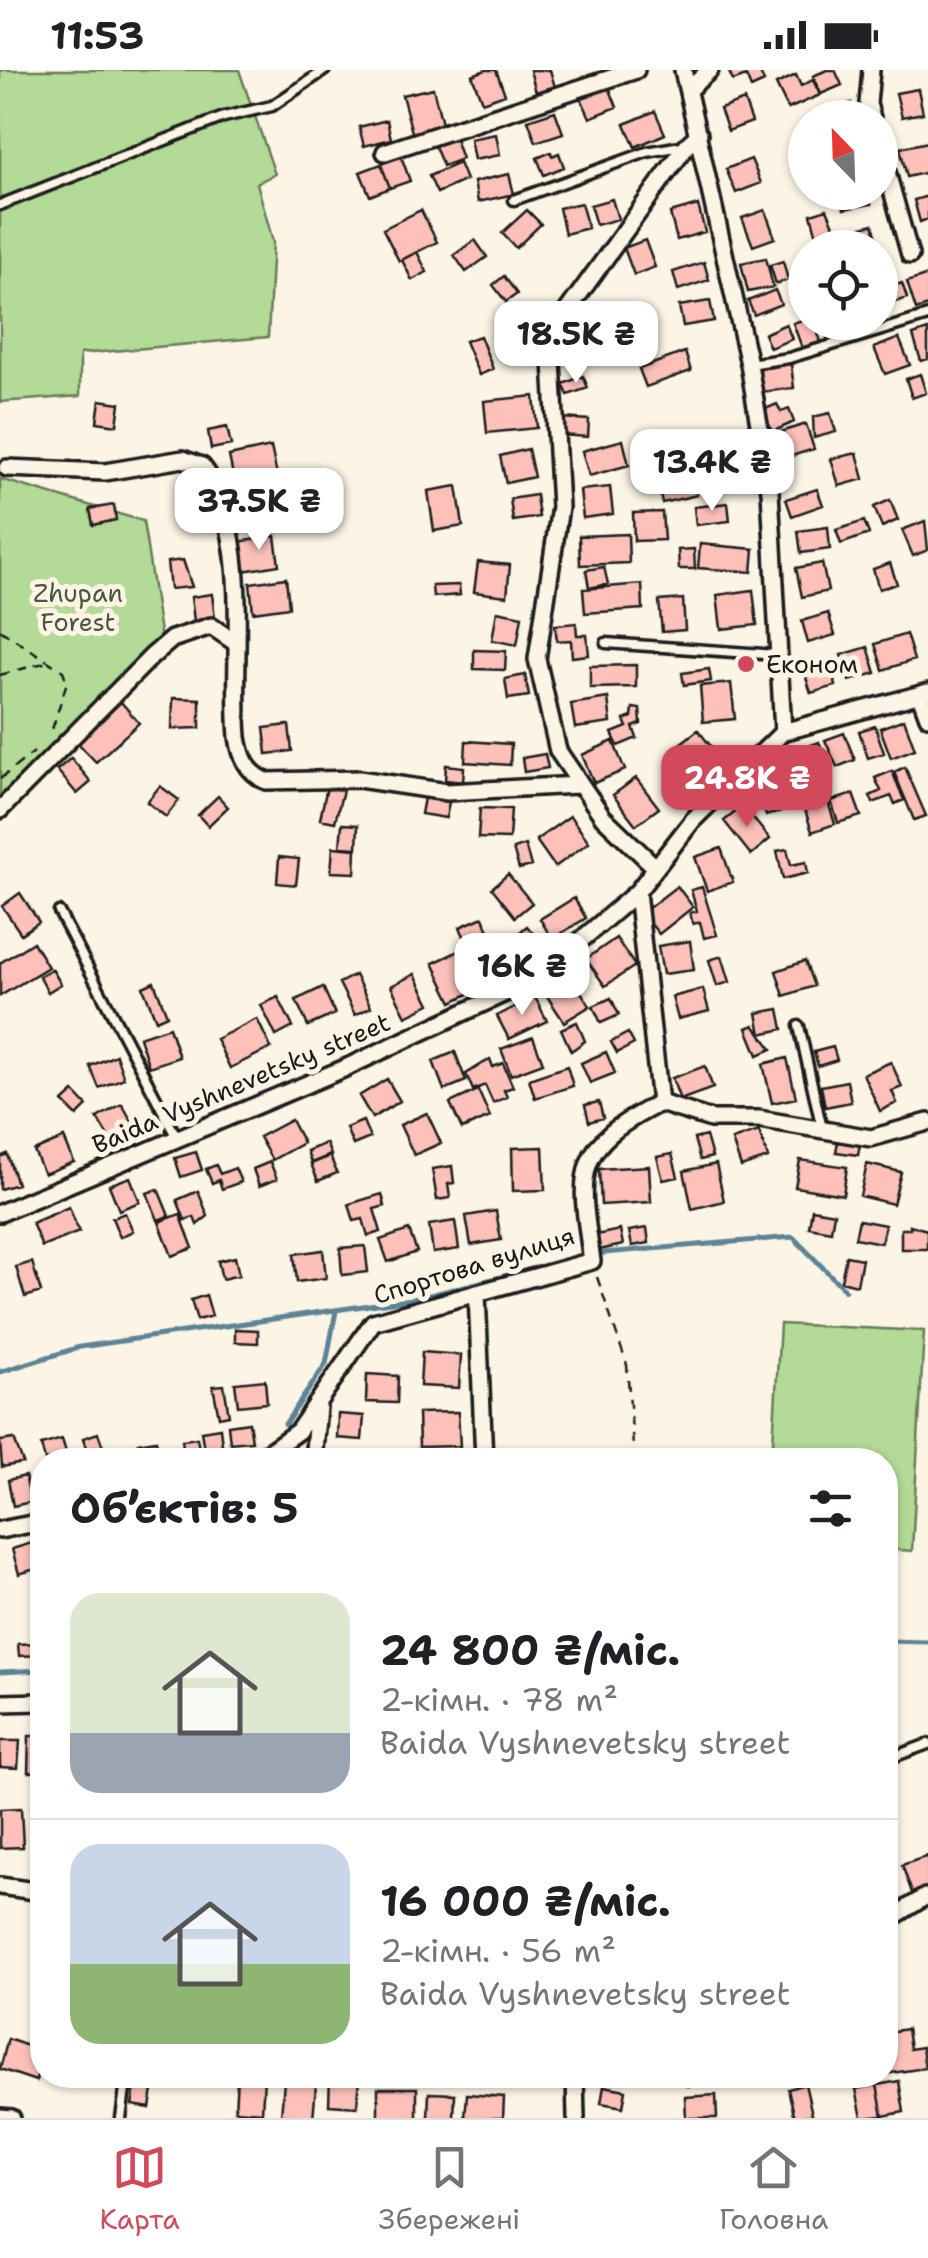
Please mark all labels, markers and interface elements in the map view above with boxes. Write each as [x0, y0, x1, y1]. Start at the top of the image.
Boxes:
text: 11:53 [50, 10, 144, 61]
north arrow [788, 100, 898, 210]
map controls [788, 100, 898, 340]
button: locate [788, 230, 898, 340]
pin: 18.5K ₴ [484, 301, 668, 386]
text: 18.5K ₴ [516, 312, 636, 355]
pin: 13.4K ₴ [620, 429, 804, 514]
text: 13.4K ₴ [652, 440, 772, 483]
pin: 37.5K ₴ [167, 468, 351, 553]
text: 37.5K ₴ [197, 479, 321, 522]
park label: Zhupan Forest [33, 576, 123, 639]
place label: Економ [766, 647, 858, 681]
marker: Економ [735, 653, 757, 675]
pin: 24.8K ₴ [655, 745, 839, 830]
text: 24.8K ₴ [683, 756, 811, 799]
pin: 16K ₴ [452, 933, 592, 1018]
text: 16K ₴ [477, 944, 567, 987]
street label: Baida Vyshnevetsky street [87, 1005, 395, 1161]
street label: Спортова вулиця [369, 1218, 579, 1312]
text: Об’єктів: 5 [70, 1480, 299, 1536]
icon: filters [803, 1481, 858, 1536]
text: 24 800 ₴/міс. [380, 1622, 680, 1678]
icon: home [150, 1633, 270, 1753]
text: 2-кімн. · 78 m² [380, 1678, 618, 1721]
text: Baida Vyshnevetsky street [380, 1721, 791, 1764]
text: 16 000 ₴/міс. [380, 1873, 671, 1929]
icon: home [150, 1884, 270, 2004]
text: 2-кімн. · 56 m² [380, 1929, 616, 1972]
text: Baida Vyshnevetsky street [380, 1972, 791, 2015]
tab: Карта [99, 2140, 180, 2238]
tab: Збережені [379, 2140, 520, 2238]
tab: Головна [719, 2140, 828, 2238]

